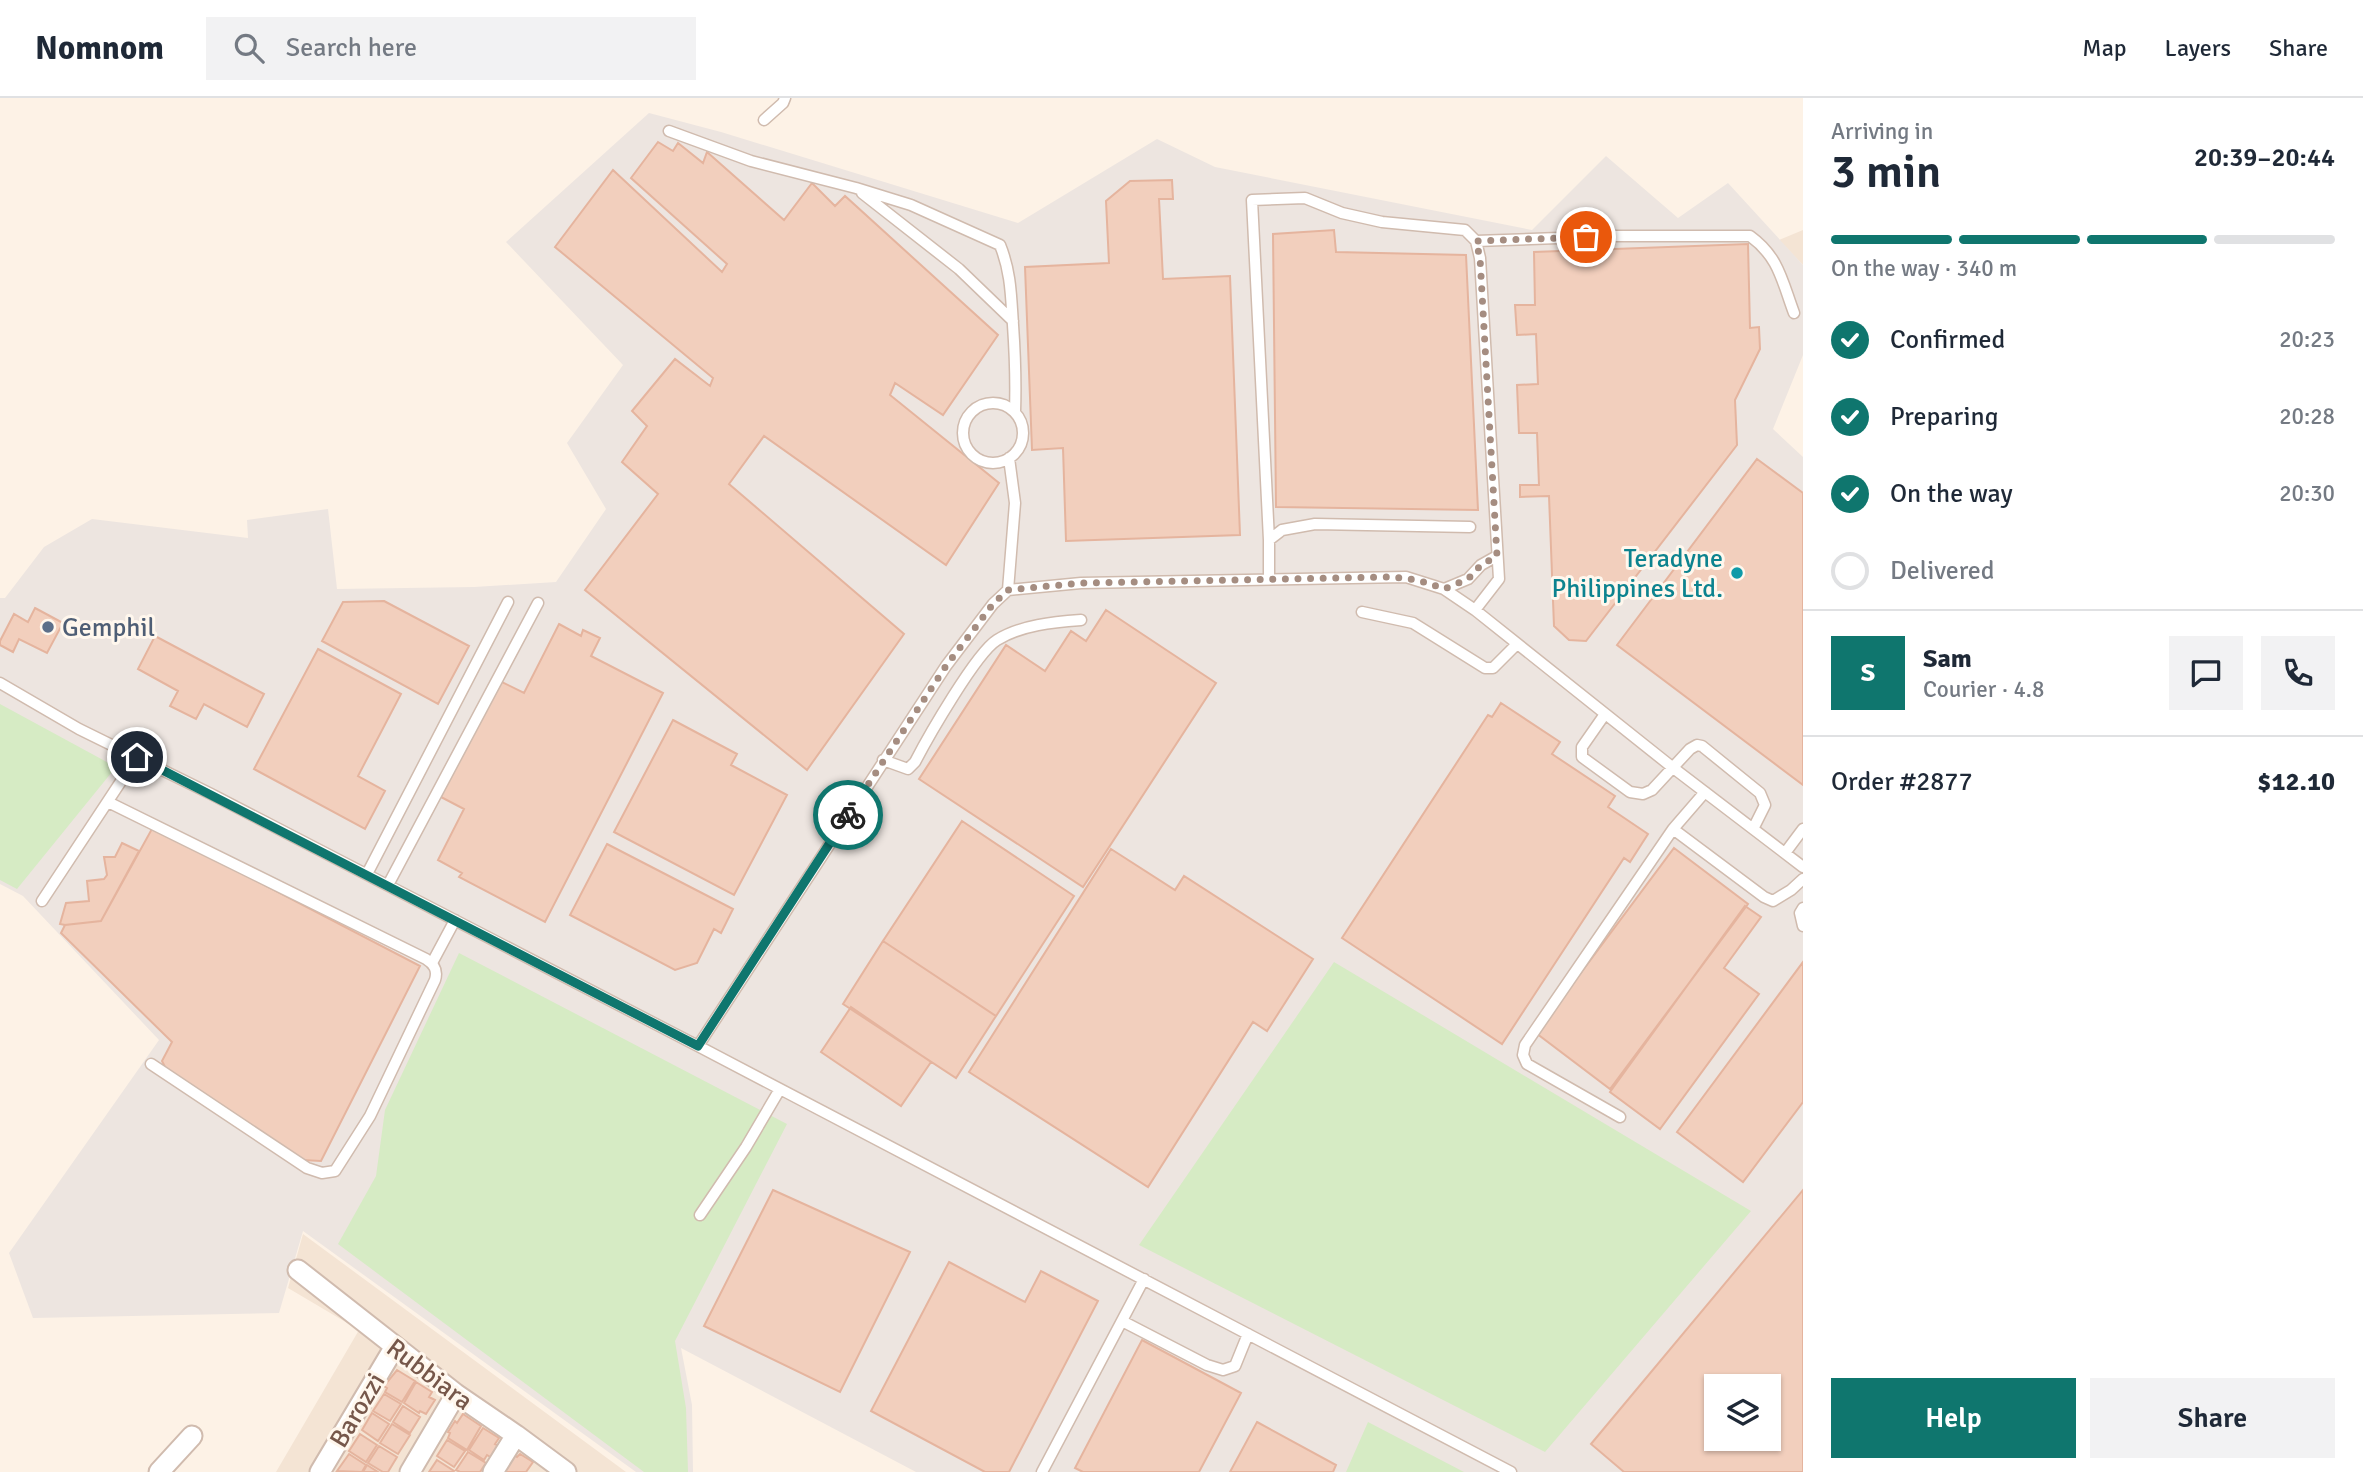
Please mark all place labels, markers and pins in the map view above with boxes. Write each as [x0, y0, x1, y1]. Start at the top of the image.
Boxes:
pin [1556, 207, 1616, 267]
place label: Teradyne Philippines Ltd. [1551, 543, 1723, 605]
marker: Teradyne Philippines Ltd. [1729, 565, 1745, 581]
place label: Gemphil [62, 612, 155, 644]
marker: Gemphil [40, 619, 56, 635]
pin [107, 727, 167, 787]

